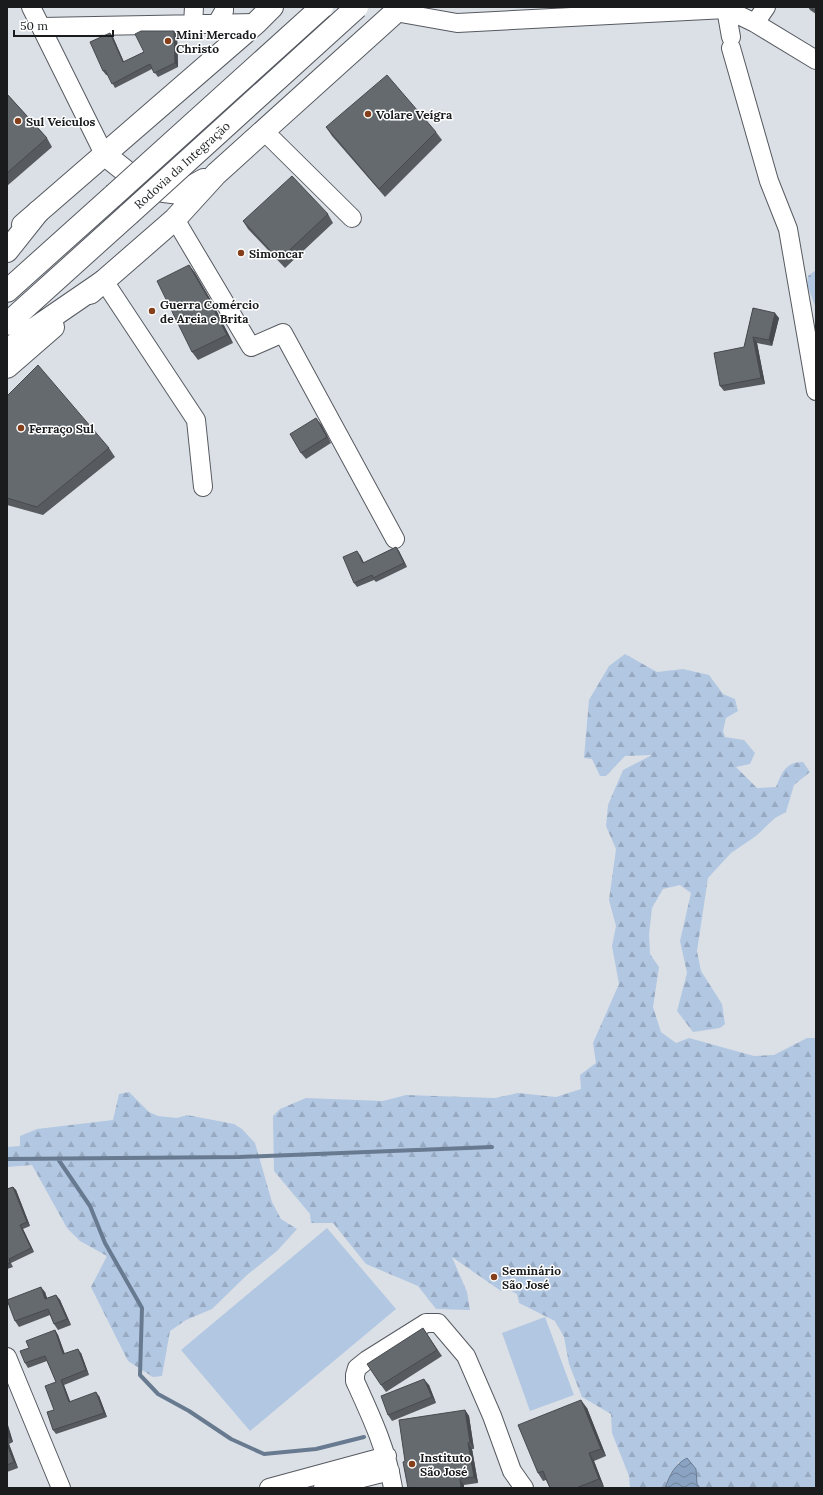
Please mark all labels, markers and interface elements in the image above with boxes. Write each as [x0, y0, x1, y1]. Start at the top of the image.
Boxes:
scale bar [14, 12, 113, 38]
text: 50 m [20, 18, 48, 33]
place label: Mini Mercado Christo [176, 27, 256, 56]
marker: Mini Mercado Christo [163, 36, 173, 46]
place label: Volare Veígra [376, 107, 453, 122]
marker: Volare Veígra [363, 109, 373, 119]
place label: Sul Veículos [26, 114, 95, 129]
marker: Sul Veículos [13, 116, 23, 126]
street label: Rodovia da Integração [131, 118, 233, 212]
place label: Simoncar [249, 246, 304, 261]
marker: Simoncar [236, 248, 246, 258]
place label: Guerra Comércio de Areia e Brita [160, 297, 259, 326]
marker: Guerra Comércio de Areia e Brita [147, 306, 157, 316]
place label: Ferraço Sul [29, 421, 94, 436]
marker: Ferraço Sul [16, 423, 26, 433]
place label: Seminário São José [502, 1263, 561, 1292]
marker: Seminário São José [489, 1272, 499, 1282]
place label: Instituto São José [420, 1450, 471, 1479]
marker: Instituto São José [407, 1459, 417, 1469]

